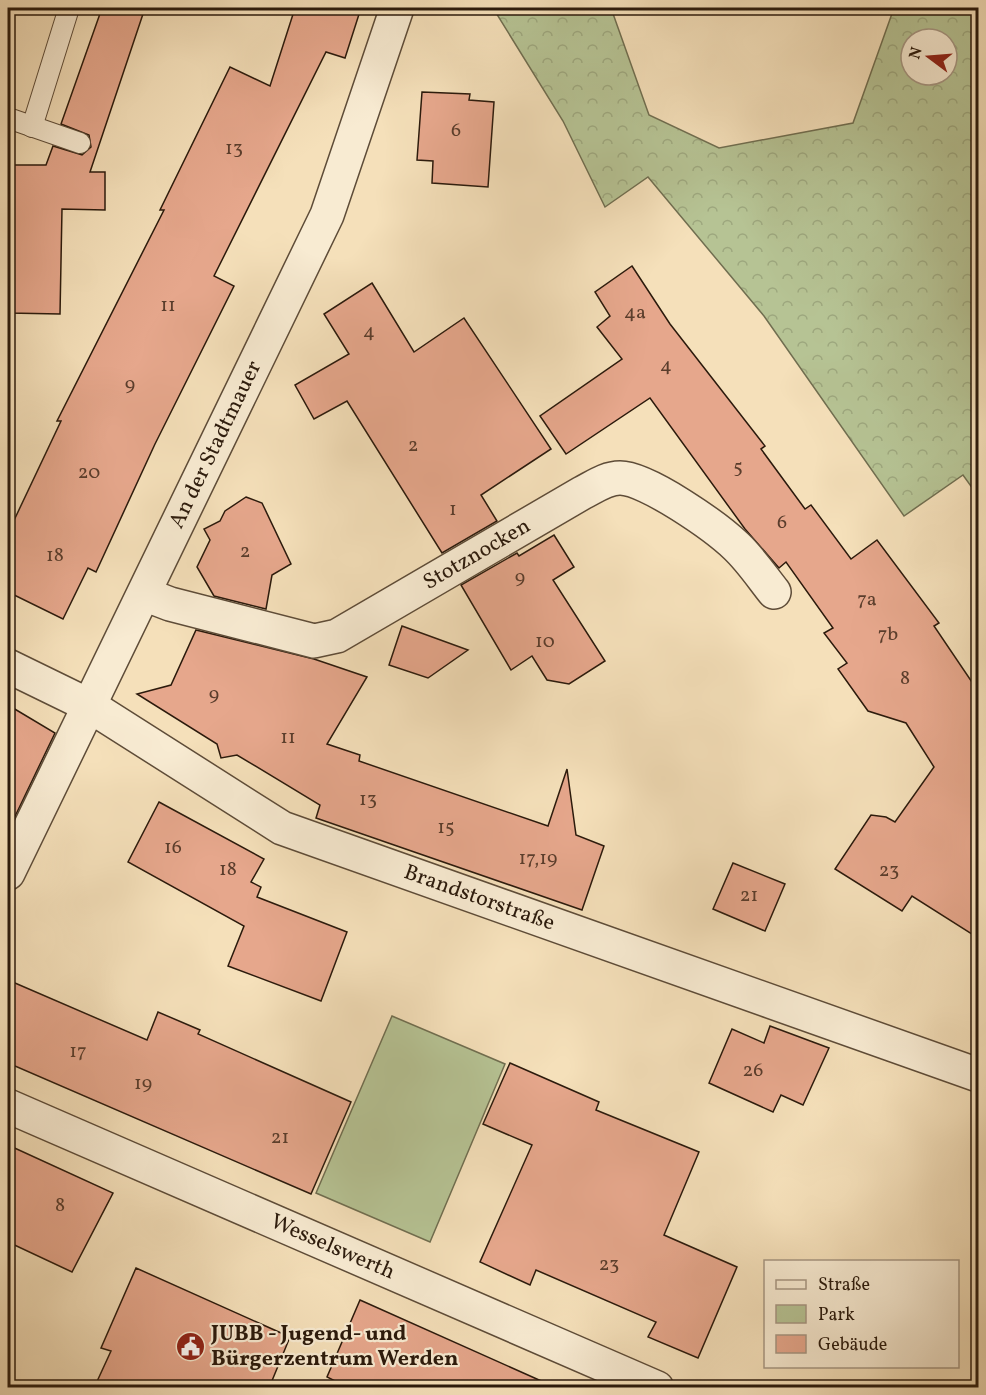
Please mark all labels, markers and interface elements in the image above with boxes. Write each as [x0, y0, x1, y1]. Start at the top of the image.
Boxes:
north arrow [899, 27, 959, 87]
text: N [904, 44, 929, 62]
house number: 6 [451, 117, 461, 145]
house number: 13 [225, 135, 243, 163]
house number: 11 [160, 292, 176, 320]
house number: 4a [624, 299, 646, 327]
house number: 4 [363, 318, 375, 346]
house number: 4 [660, 352, 672, 380]
street label: An der Stadtmauer [162, 356, 270, 534]
house number: 9 [125, 371, 135, 399]
house number: 2 [408, 432, 418, 460]
house number: 5 [733, 454, 743, 482]
house number: 20 [78, 459, 100, 487]
house number: 1 [449, 496, 457, 524]
house number: 6 [777, 509, 787, 537]
street label: Stotznocken [417, 511, 536, 598]
house number: 2 [240, 538, 250, 566]
house number: 18 [46, 542, 64, 570]
house number: 9 [515, 564, 525, 592]
house number: 7a [857, 586, 877, 614]
house number: 7b [878, 621, 898, 649]
house number: 10 [535, 628, 555, 656]
house number: 8 [900, 665, 910, 693]
house number: 9 [209, 681, 219, 709]
house number: 11 [280, 724, 296, 752]
house number: 13 [359, 786, 377, 814]
house number: 15 [437, 814, 455, 842]
house number: 16 [164, 834, 182, 862]
house number: 17,19 [519, 845, 557, 873]
house number: 18 [219, 856, 237, 884]
street label: Brandstorstraße [399, 857, 559, 939]
house number: 23 [879, 857, 899, 885]
house number: 21 [740, 882, 758, 910]
house number: 17 [69, 1038, 87, 1066]
house number: 26 [743, 1057, 763, 1085]
house number: 19 [134, 1070, 152, 1098]
house number: 21 [271, 1124, 289, 1152]
house number: 8 [55, 1192, 65, 1220]
street label: Wesselswerth [266, 1206, 400, 1288]
house number: 23 [599, 1251, 619, 1279]
legend [764, 1260, 959, 1368]
text: Straße [818, 1273, 870, 1298]
text: Park [818, 1303, 855, 1328]
place label: JUBB - Jugend- und Bürgerzentrum Werden [210, 1319, 459, 1375]
public building icon: JUBB - Jugend- und Bürgerzentrum Werden [174, 1331, 206, 1363]
text: Gebäude [818, 1333, 887, 1358]

